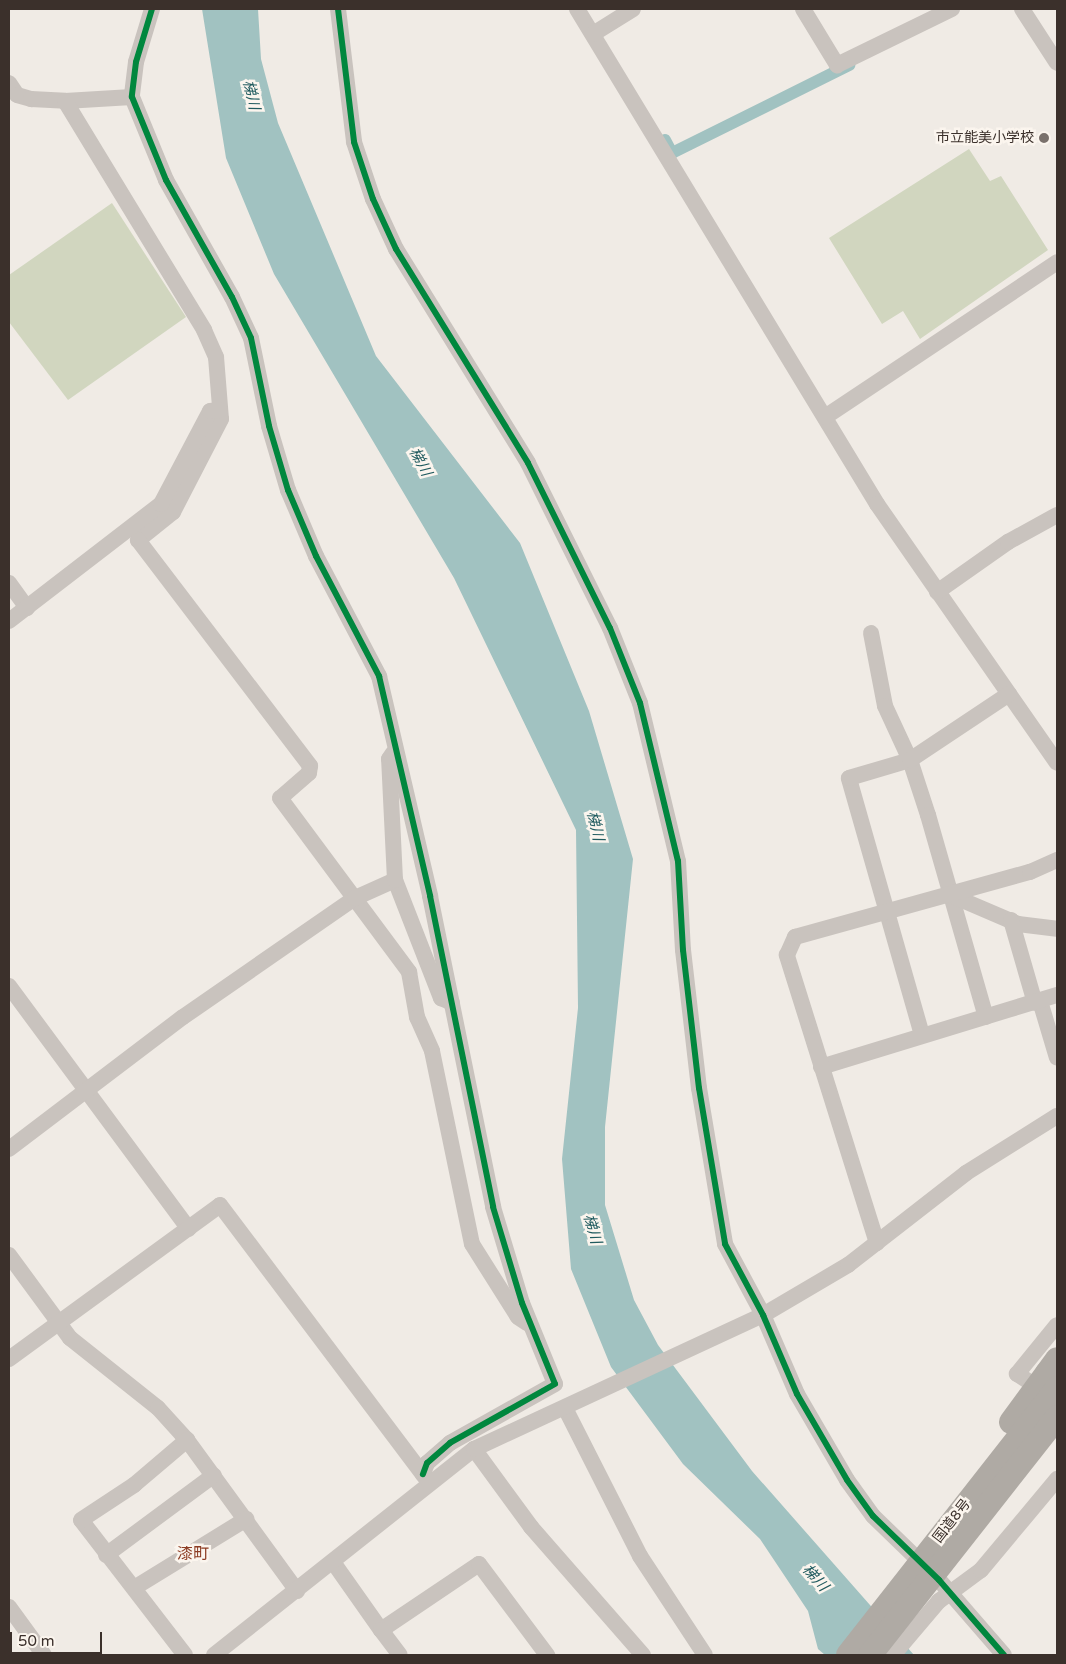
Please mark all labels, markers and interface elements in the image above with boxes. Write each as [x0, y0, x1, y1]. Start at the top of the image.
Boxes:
water label: 梯川 [239, 78, 263, 112]
place label: 市立能美小学校 [936, 130, 1034, 146]
marker: 市立能美小学校 [1038, 132, 1050, 144]
water label: 梯川 [405, 445, 435, 479]
water label: 梯川 [583, 809, 607, 843]
water label: 梯川 [579, 1212, 605, 1246]
street label: 国道8号 [930, 1496, 974, 1546]
district label: 漆町 [177, 1544, 209, 1564]
water label: 梯川 [798, 1561, 832, 1595]
scale bar [12, 1622, 105, 1654]
text: 50 m [18, 1632, 55, 1650]

